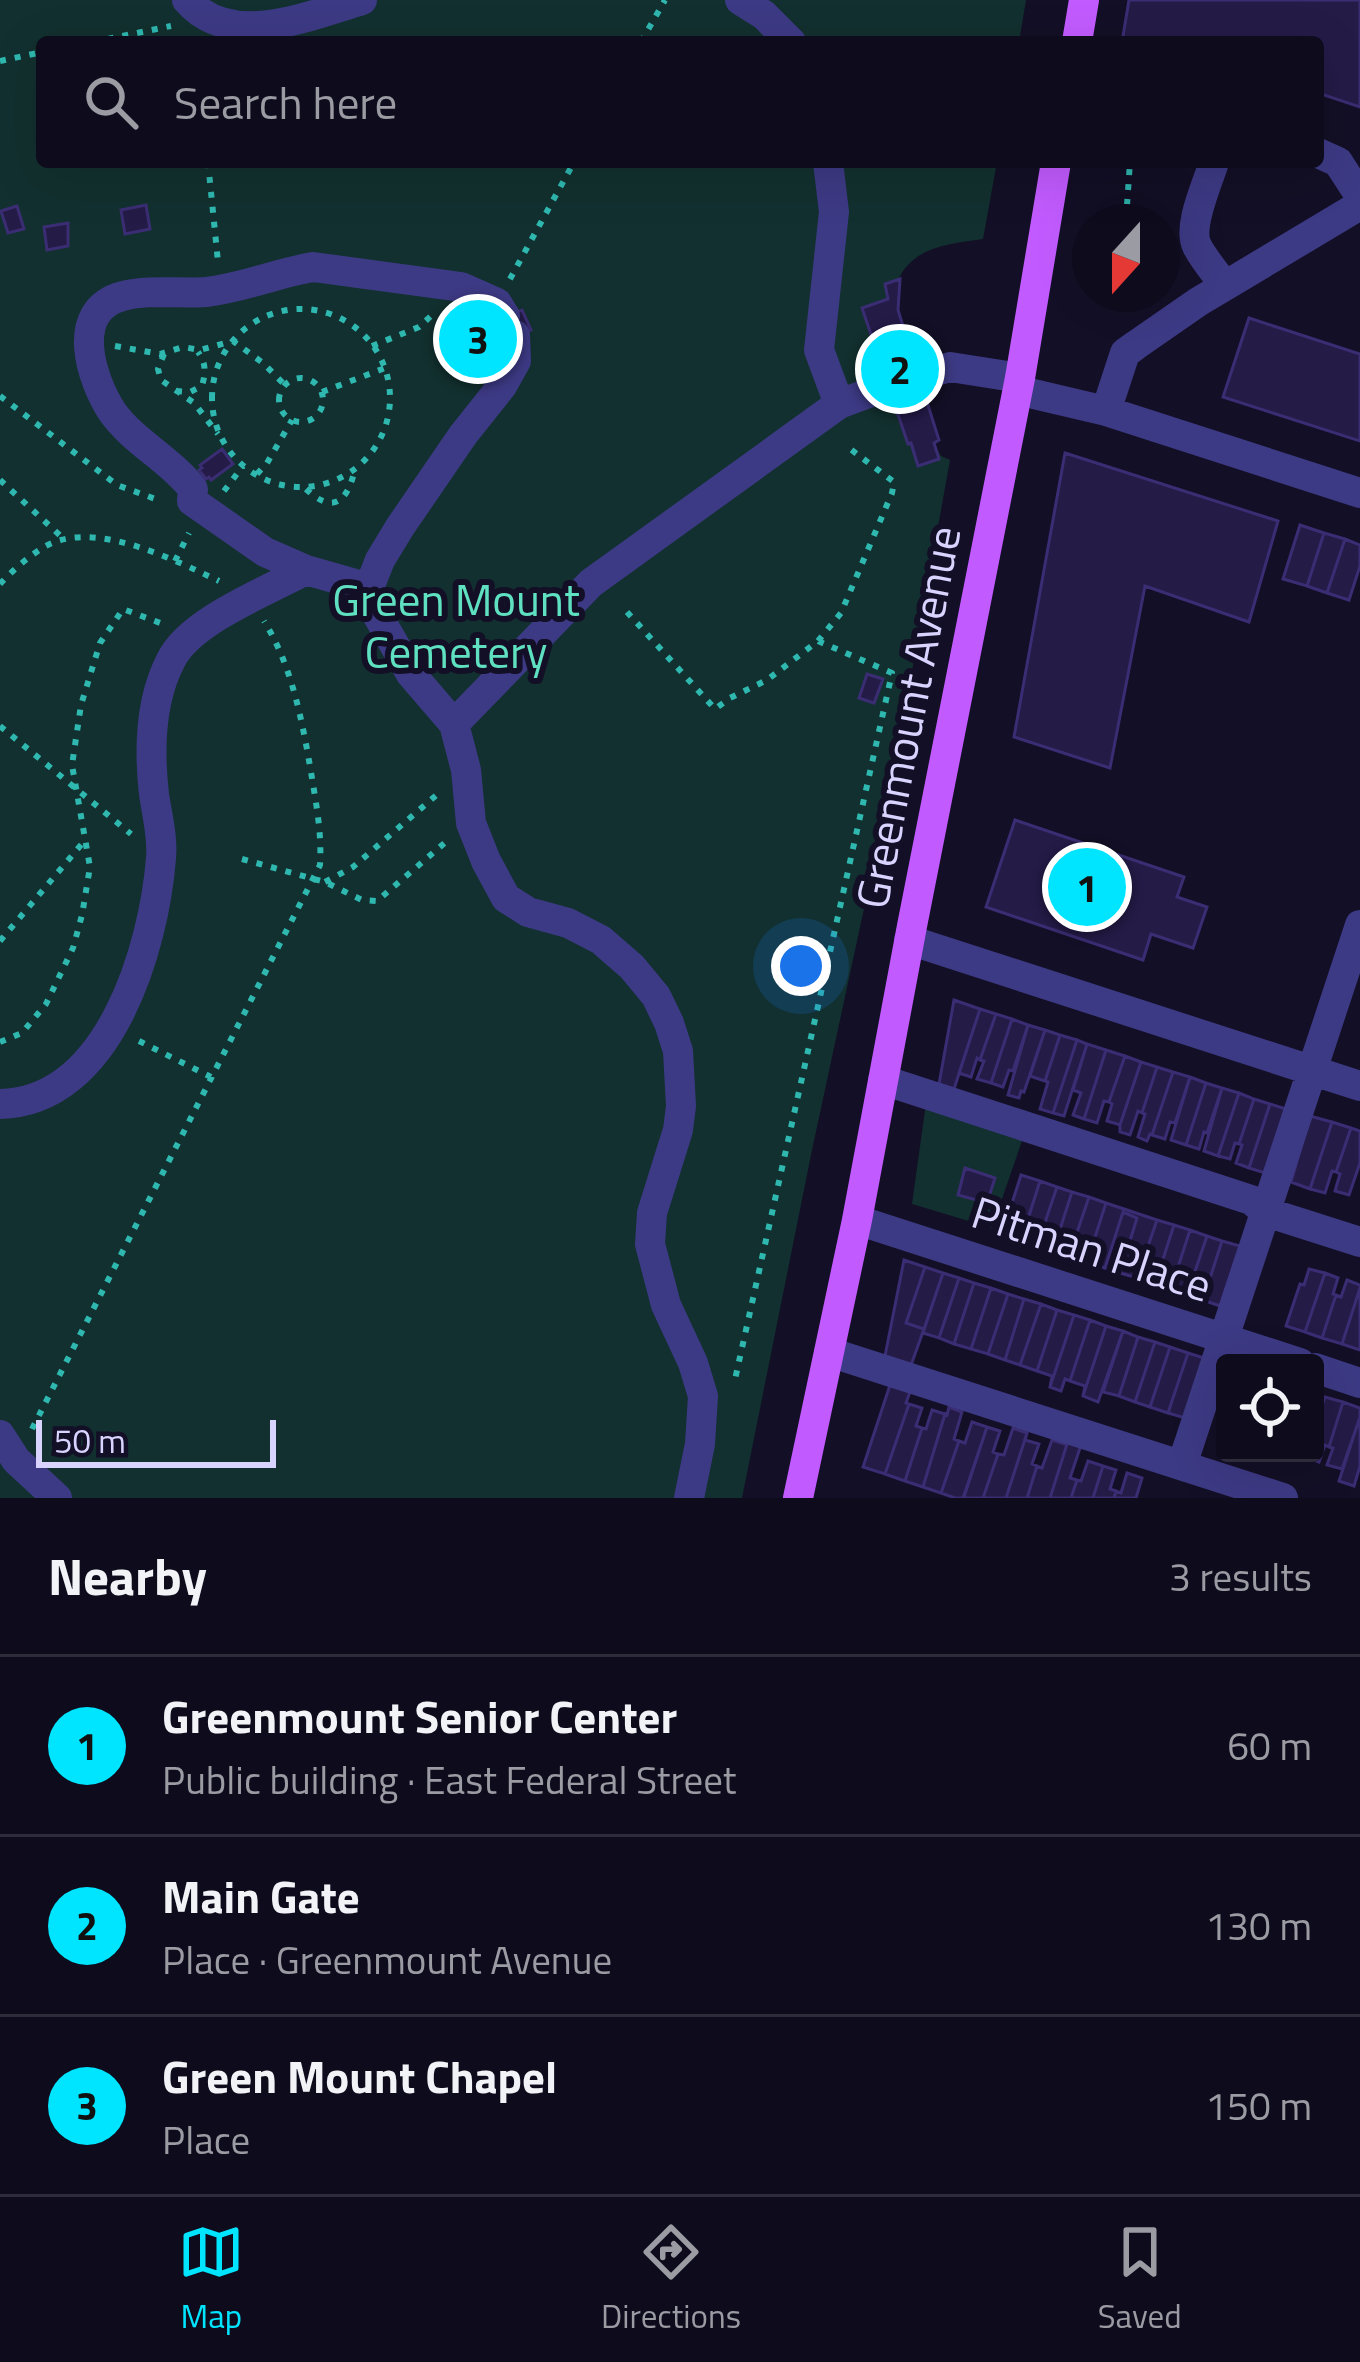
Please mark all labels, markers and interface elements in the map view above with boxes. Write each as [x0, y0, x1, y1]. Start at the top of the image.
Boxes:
search box [36, 36, 1324, 168]
text: Search here [174, 68, 397, 136]
icon: search [78, 69, 144, 135]
north arrow [1072, 204, 1180, 312]
pin: 3 [439, 294, 517, 384]
pin: 2 [861, 324, 939, 414]
street label: Greenmount Avenue [837, 520, 977, 914]
park label: Green Mount Cemetery [332, 565, 580, 685]
pin: 1 [1048, 842, 1126, 932]
your location [771, 936, 831, 996]
street label: Pitman Place [963, 1177, 1221, 1319]
map controls [1216, 1354, 1324, 1462]
button: locate [1216, 1354, 1324, 1462]
scale bar [36, 1414, 276, 1467]
text: 50 m [54, 1416, 126, 1466]
text: Nearby [48, 1537, 207, 1615]
text: 3 results [1169, 1547, 1312, 1606]
text: Greenmount Senior Center [162, 1682, 677, 1750]
text: 1 [76, 1716, 98, 1775]
text: 60 m [1227, 1716, 1312, 1775]
text: Public building · East Federal Street [162, 1750, 737, 1809]
text: Main Gate [162, 1862, 360, 1930]
text: 2 [76, 1896, 98, 1955]
text: 130 m [1205, 1896, 1312, 1955]
text: Place · Greenmount Avenue [162, 1930, 612, 1989]
text: Green Mount Chapel [162, 2042, 557, 2110]
text: 3 [76, 2076, 98, 2135]
text: 150 m [1205, 2076, 1312, 2135]
text: Place [162, 2110, 250, 2169]
tab: Map [178, 2219, 244, 2341]
tab: Directions [601, 2219, 741, 2341]
tab: Saved [1098, 2219, 1182, 2341]

